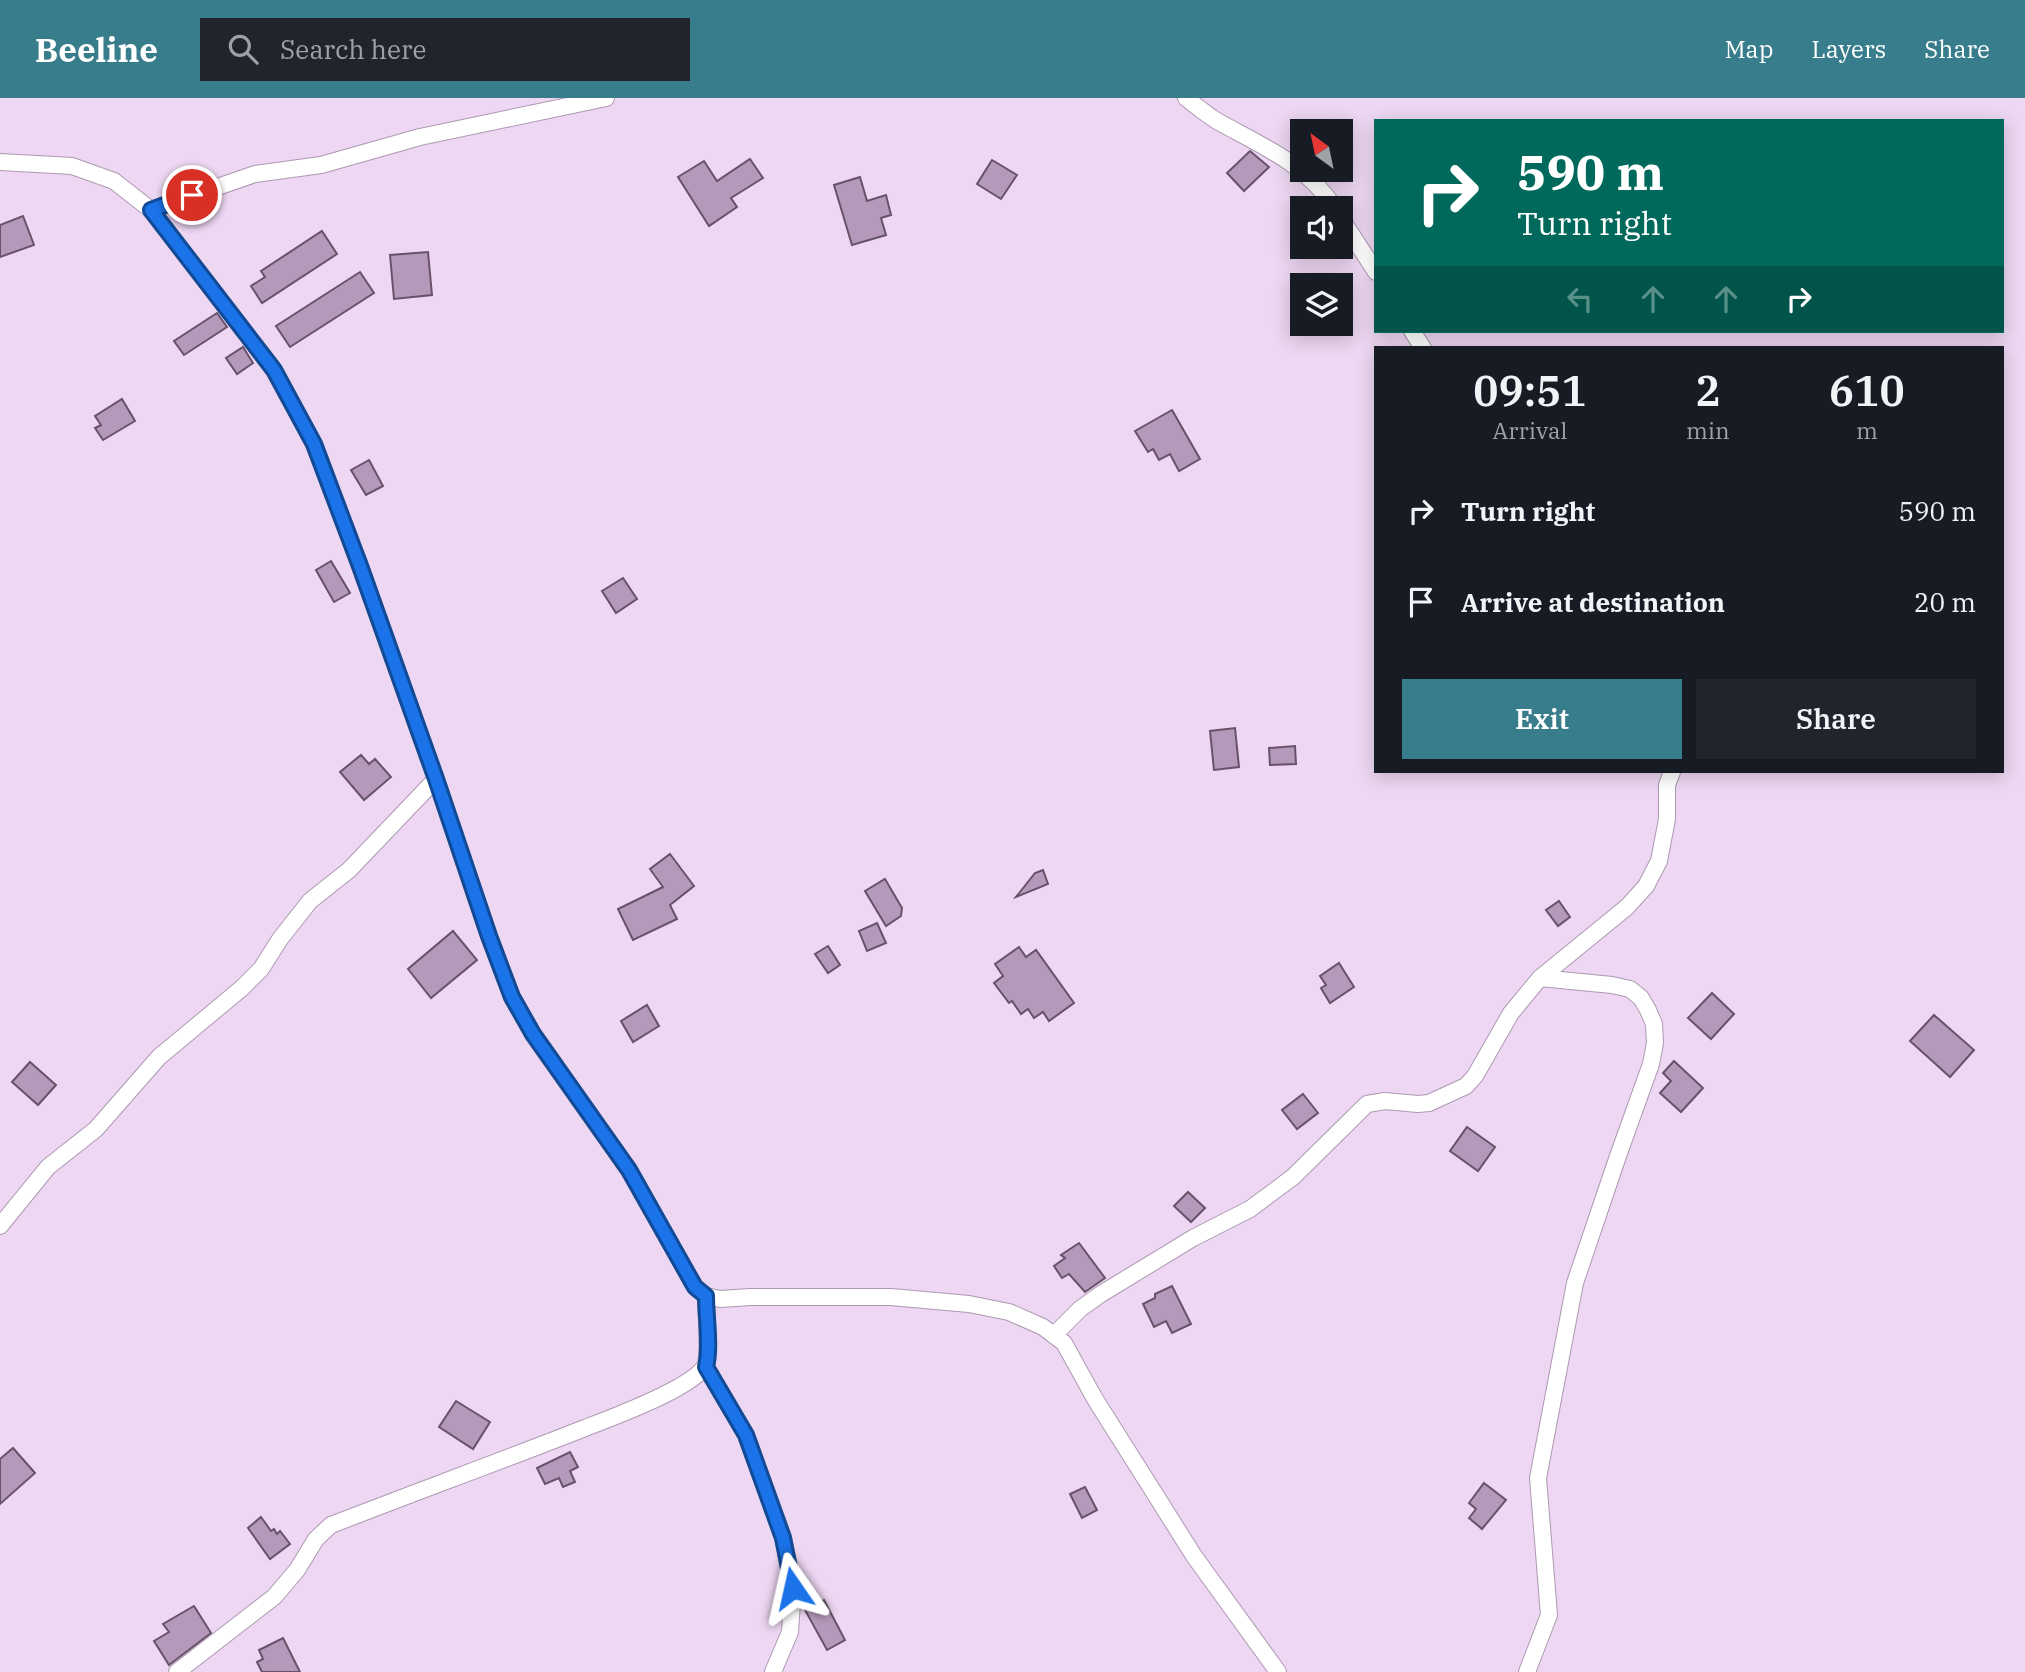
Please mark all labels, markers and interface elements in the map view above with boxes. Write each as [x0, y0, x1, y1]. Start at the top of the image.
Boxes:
search box [200, 18, 690, 81]
text: Beeline [35, 28, 158, 71]
icon: search [224, 30, 262, 68]
text: Search here [280, 32, 426, 66]
text: Map [1725, 33, 1773, 65]
text: Layers [1811, 33, 1886, 65]
text: Share [1924, 33, 1990, 65]
north arrow [1290, 119, 1353, 182]
map controls [1290, 119, 1353, 336]
text: 590 m [1517, 140, 1664, 203]
icon: right [1402, 147, 1493, 238]
pin [162, 165, 222, 225]
icon: arrive [173, 176, 211, 214]
button: sound [1290, 196, 1353, 259]
text: Turn right [1517, 202, 1672, 244]
button: layers [1290, 273, 1353, 336]
icon: left [1561, 280, 1599, 318]
icon: ahead [1634, 280, 1672, 318]
icon: ahead [1707, 280, 1745, 318]
icon: right [1780, 280, 1818, 318]
text: 09:51 [1473, 363, 1587, 418]
text: 2 [1695, 363, 1720, 418]
text: 610 [1829, 363, 1905, 418]
text: Arrival [1493, 415, 1567, 445]
text: min [1686, 415, 1730, 445]
text: m [1856, 415, 1878, 445]
icon: right [1402, 492, 1440, 530]
text: Turn right [1461, 494, 1595, 528]
text: 590 m [1898, 494, 1976, 528]
icon: arrive [1402, 583, 1440, 621]
text: Arrive at destination [1461, 585, 1725, 619]
text: 20 m [1914, 585, 1976, 619]
button: Exit [1402, 679, 1682, 759]
button: Share [1696, 679, 1976, 759]
position arrow [756, 1551, 830, 1625]

